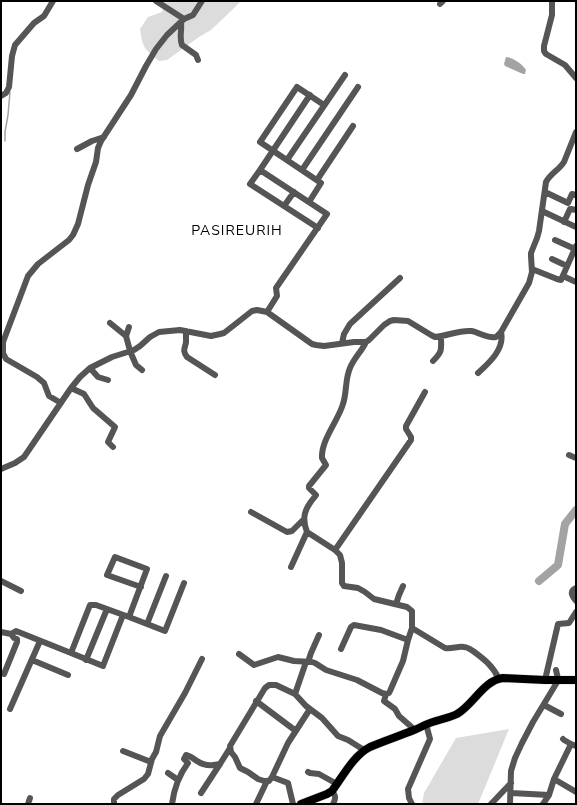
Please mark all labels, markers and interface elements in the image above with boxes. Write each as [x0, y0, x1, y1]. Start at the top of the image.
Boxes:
district label: PASIREURIH [191, 224, 283, 240]

